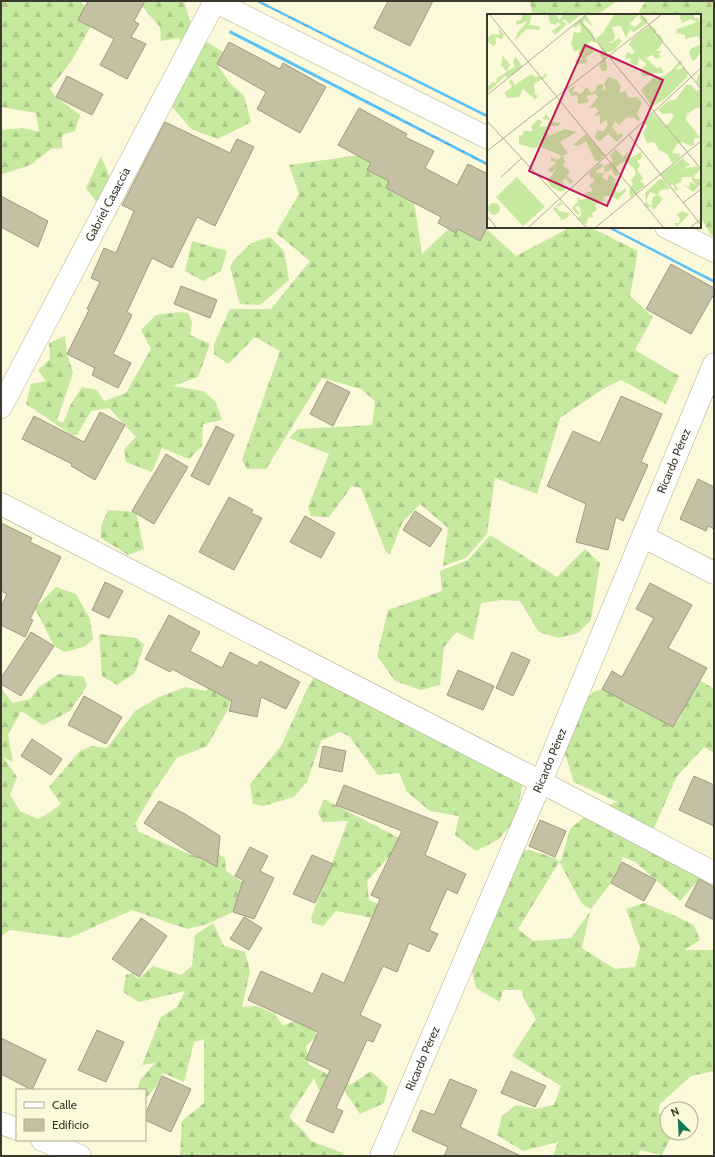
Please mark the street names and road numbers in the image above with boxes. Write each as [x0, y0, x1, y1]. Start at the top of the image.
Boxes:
street label: Gabriel Casaccia [82, 164, 133, 244]
street label: Ricardo Pérez [653, 426, 694, 496]
street label: Ricardo Pérez [529, 725, 570, 795]
street label: Ricardo Pérez [402, 1023, 443, 1093]

